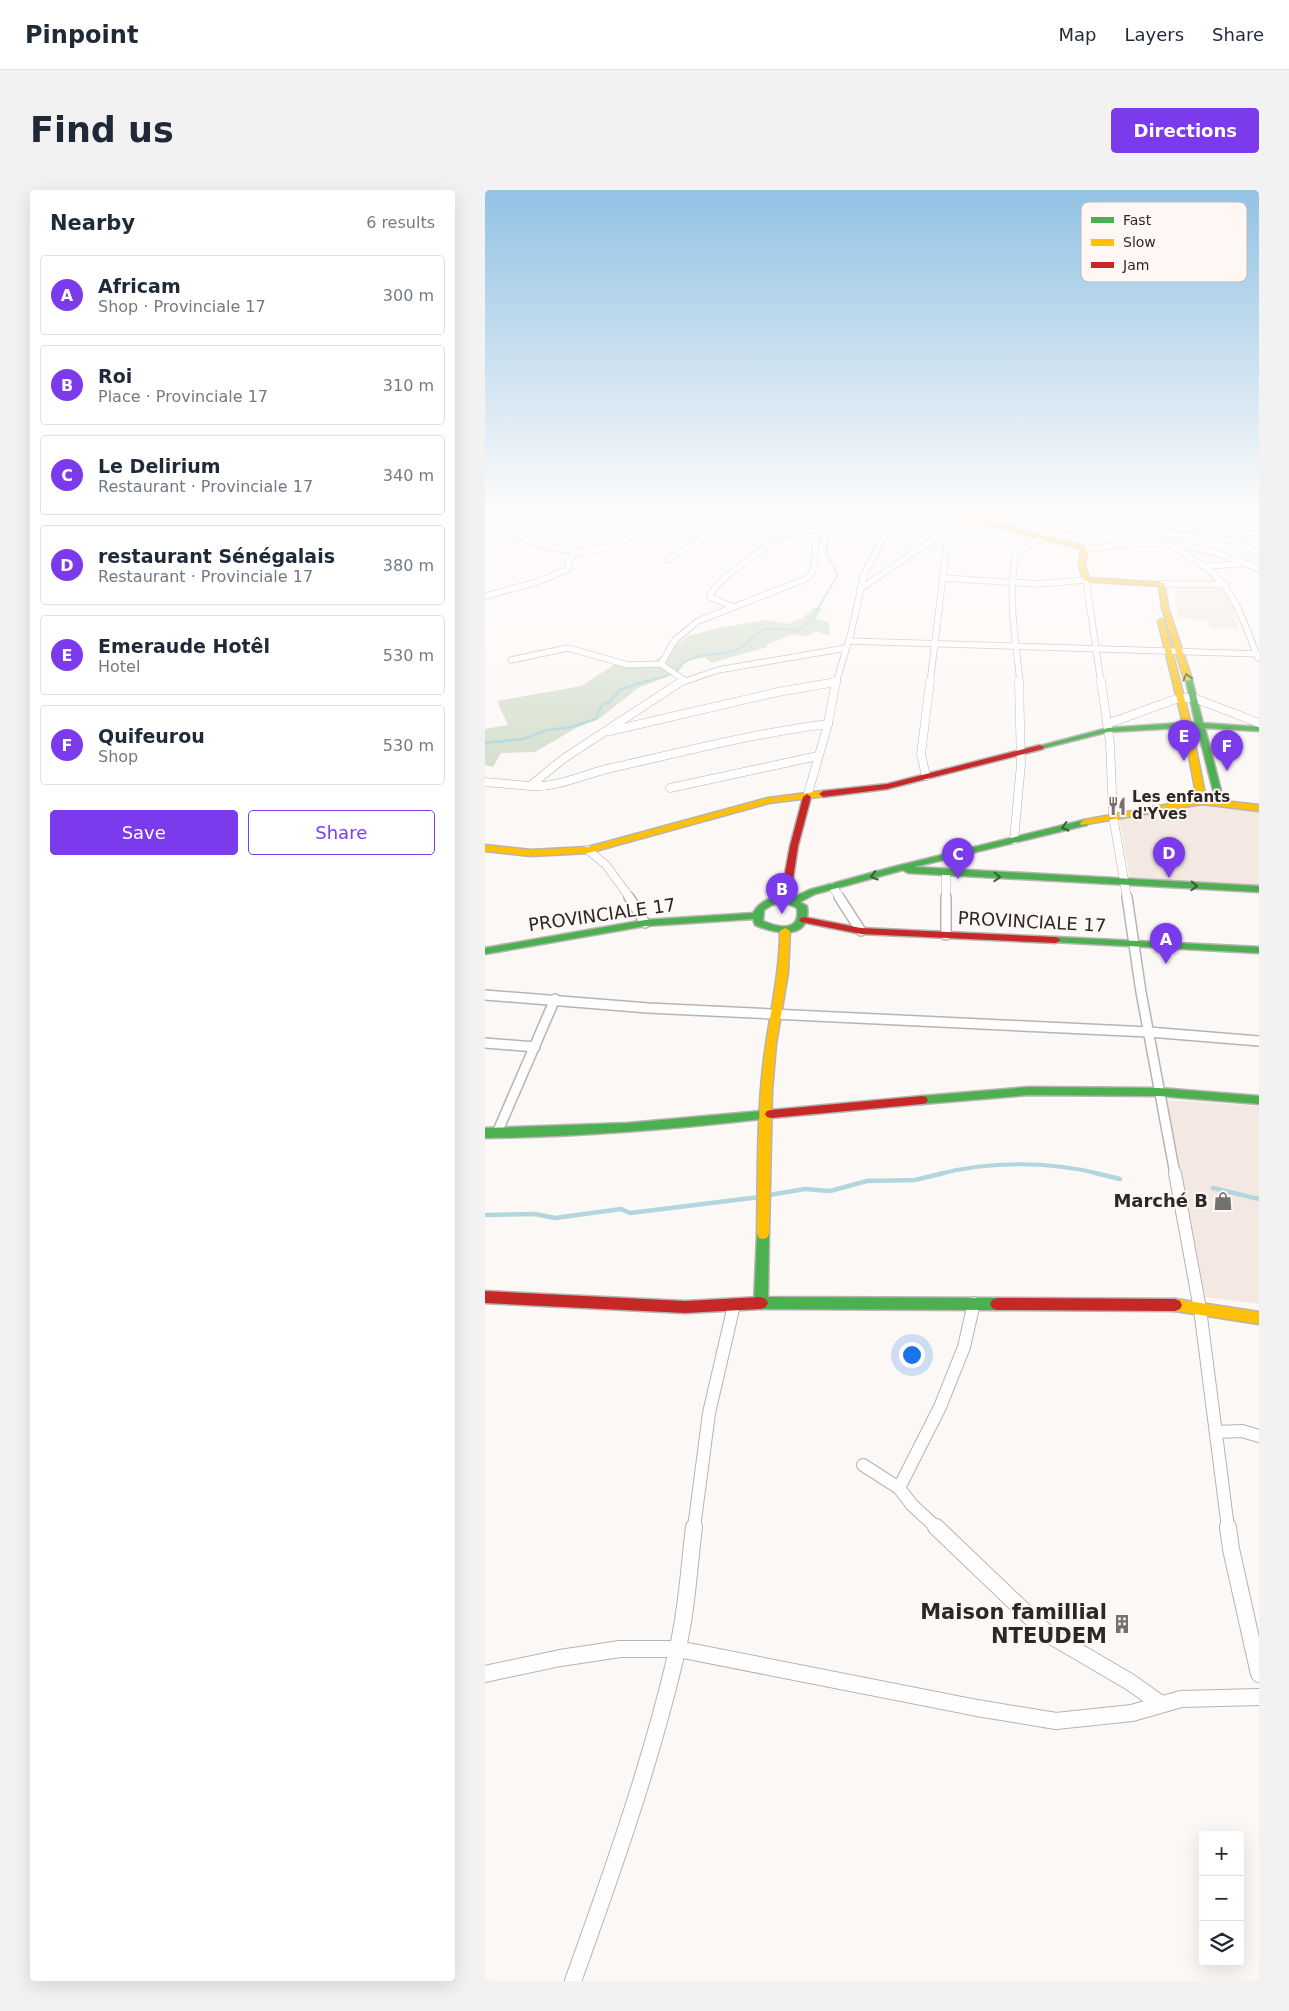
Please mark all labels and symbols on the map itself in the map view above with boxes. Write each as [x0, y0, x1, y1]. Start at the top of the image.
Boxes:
legend [1081, 202, 1247, 282]
text: Fast [1123, 212, 1152, 228]
text: Slow [1123, 234, 1156, 250]
text: Jam [1122, 257, 1149, 273]
one-way arrow [1183, 674, 1193, 682]
pin: E [1168, 720, 1200, 761]
pin: F [1211, 730, 1243, 771]
place label: Les enfants d'Yves [1132, 788, 1230, 823]
restaurant icon: Les enfants d'Yves [1106, 795, 1128, 817]
one-way arrow [1061, 821, 1070, 832]
pin: D [1153, 837, 1185, 878]
pin: C [942, 838, 974, 879]
one-way arrow [870, 870, 879, 880]
one-way arrow [993, 871, 1001, 882]
pin: B [766, 873, 798, 914]
one-way arrow [1191, 881, 1199, 892]
street label: PROVINCIALE 17 [527, 894, 677, 935]
street label: PROVINCIALE 17 [957, 907, 1107, 936]
pin: A [1150, 923, 1182, 964]
place label: Marché B [1113, 1190, 1208, 1211]
shop icon: Marché B [1212, 1190, 1234, 1212]
your location [899, 1342, 925, 1368]
place label: Maison famillial NTEUDEM [920, 1600, 1107, 1648]
building icon: Maison famillial NTEUDEM [1111, 1613, 1133, 1635]

